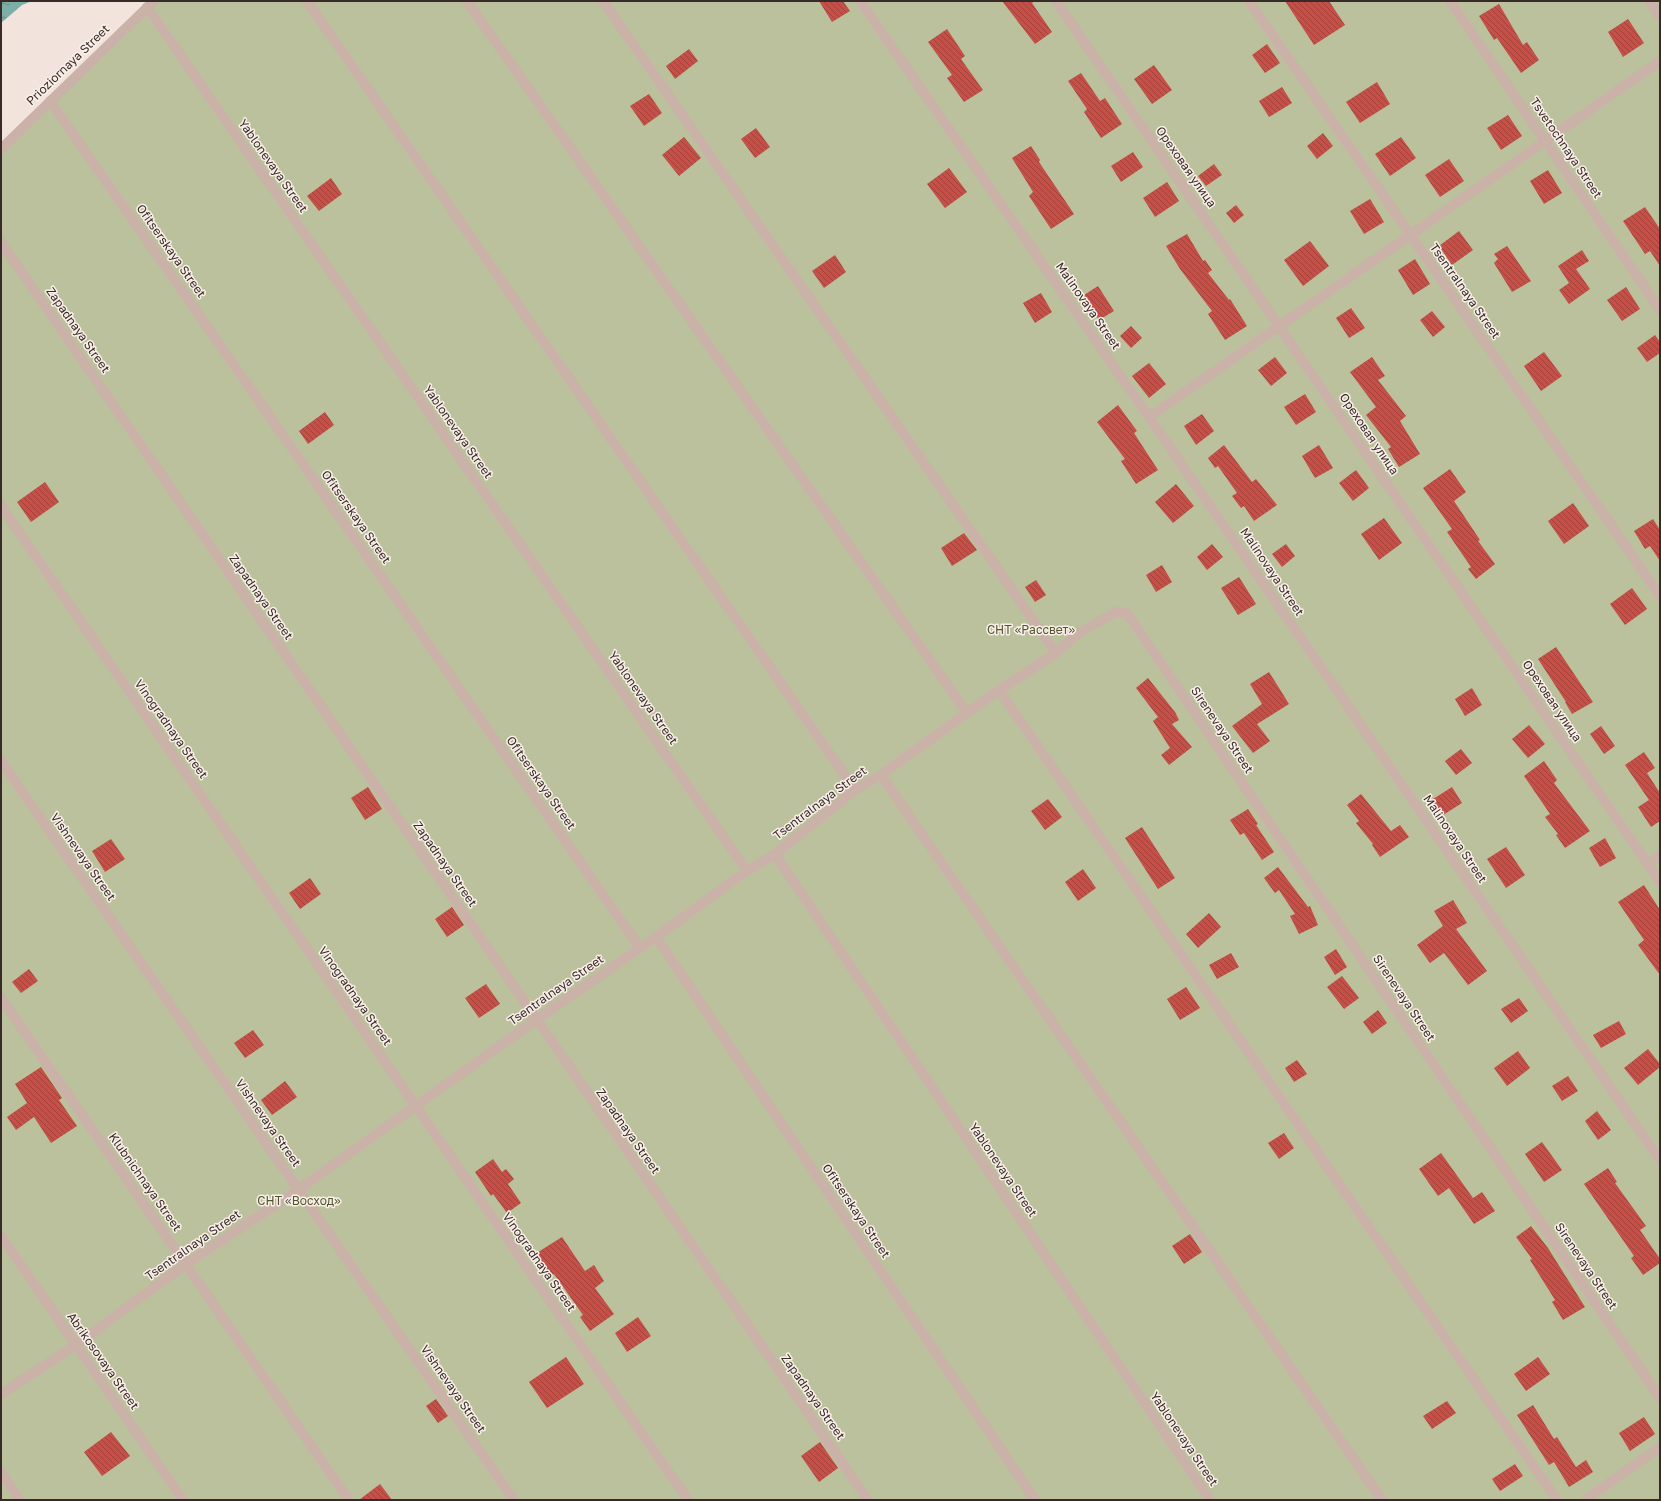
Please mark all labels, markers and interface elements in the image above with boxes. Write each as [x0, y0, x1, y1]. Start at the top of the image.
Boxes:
street label: Prioziornaya Street [23, 21, 112, 108]
street label: Tsvetochnaya Street [1527, 95, 1606, 201]
street label: Yablonevaya Street [236, 116, 311, 215]
street label: Ореховая улица [1153, 123, 1220, 210]
street label: Ofitserskaya Street [134, 201, 209, 300]
street label: Tsentralnaya Street [1427, 240, 1504, 341]
street label: Malinovaya Street [1053, 259, 1124, 352]
street label: Zapadnaya Street [43, 284, 114, 376]
street label: Yablonevaya Street [421, 382, 496, 481]
street label: Ореховая улица [1337, 390, 1402, 477]
street label: Ofitserskaya Street [319, 467, 394, 566]
street label: Malinovaya Street [1237, 525, 1308, 619]
street label: Zapadnaya Street [226, 551, 297, 643]
park label: СНТ «Рассвет» [987, 622, 1075, 637]
street label: Yablonevaya Street [606, 648, 681, 747]
street label: Ореховая улица [1520, 657, 1585, 744]
street label: Vinogradnaya Street [132, 676, 211, 781]
street label: Sirenevaya Street [1188, 684, 1257, 776]
street label: Ofitserskaya Street [504, 733, 579, 832]
street label: Tsentralnaya Street [770, 763, 869, 843]
street label: Malinovaya Street [1420, 792, 1491, 886]
street label: Vishnevaya Street [48, 810, 119, 904]
street label: Zapadnaya Street [410, 818, 481, 910]
street label: Vinogradnaya Street [316, 943, 395, 1048]
street label: Tsentralnaya Street [505, 951, 606, 1028]
street label: Sirenevaya Street [1370, 952, 1439, 1044]
street label: Vishnevaya Street [233, 1076, 304, 1170]
street label: Zapadnaya Street [593, 1085, 664, 1177]
street label: Yablonevaya Street [966, 1120, 1041, 1220]
street label: Klubnichnaya Street [106, 1130, 185, 1234]
street label: Ofitserskaya Street [819, 1161, 894, 1261]
park label: СНТ «Восход» [257, 1193, 341, 1208]
street label: Tsentralnaya Street [142, 1206, 243, 1283]
street label: Vinogradnaya Street [500, 1209, 579, 1314]
street label: Sirenevaya Street [1552, 1220, 1621, 1312]
street label: Abrikosovaya Street [64, 1309, 143, 1412]
street label: Vishnevaya Street [418, 1342, 489, 1436]
street label: Zapadnaya Street [778, 1351, 849, 1443]
street label: Yablonevaya Street [1147, 1389, 1222, 1489]

